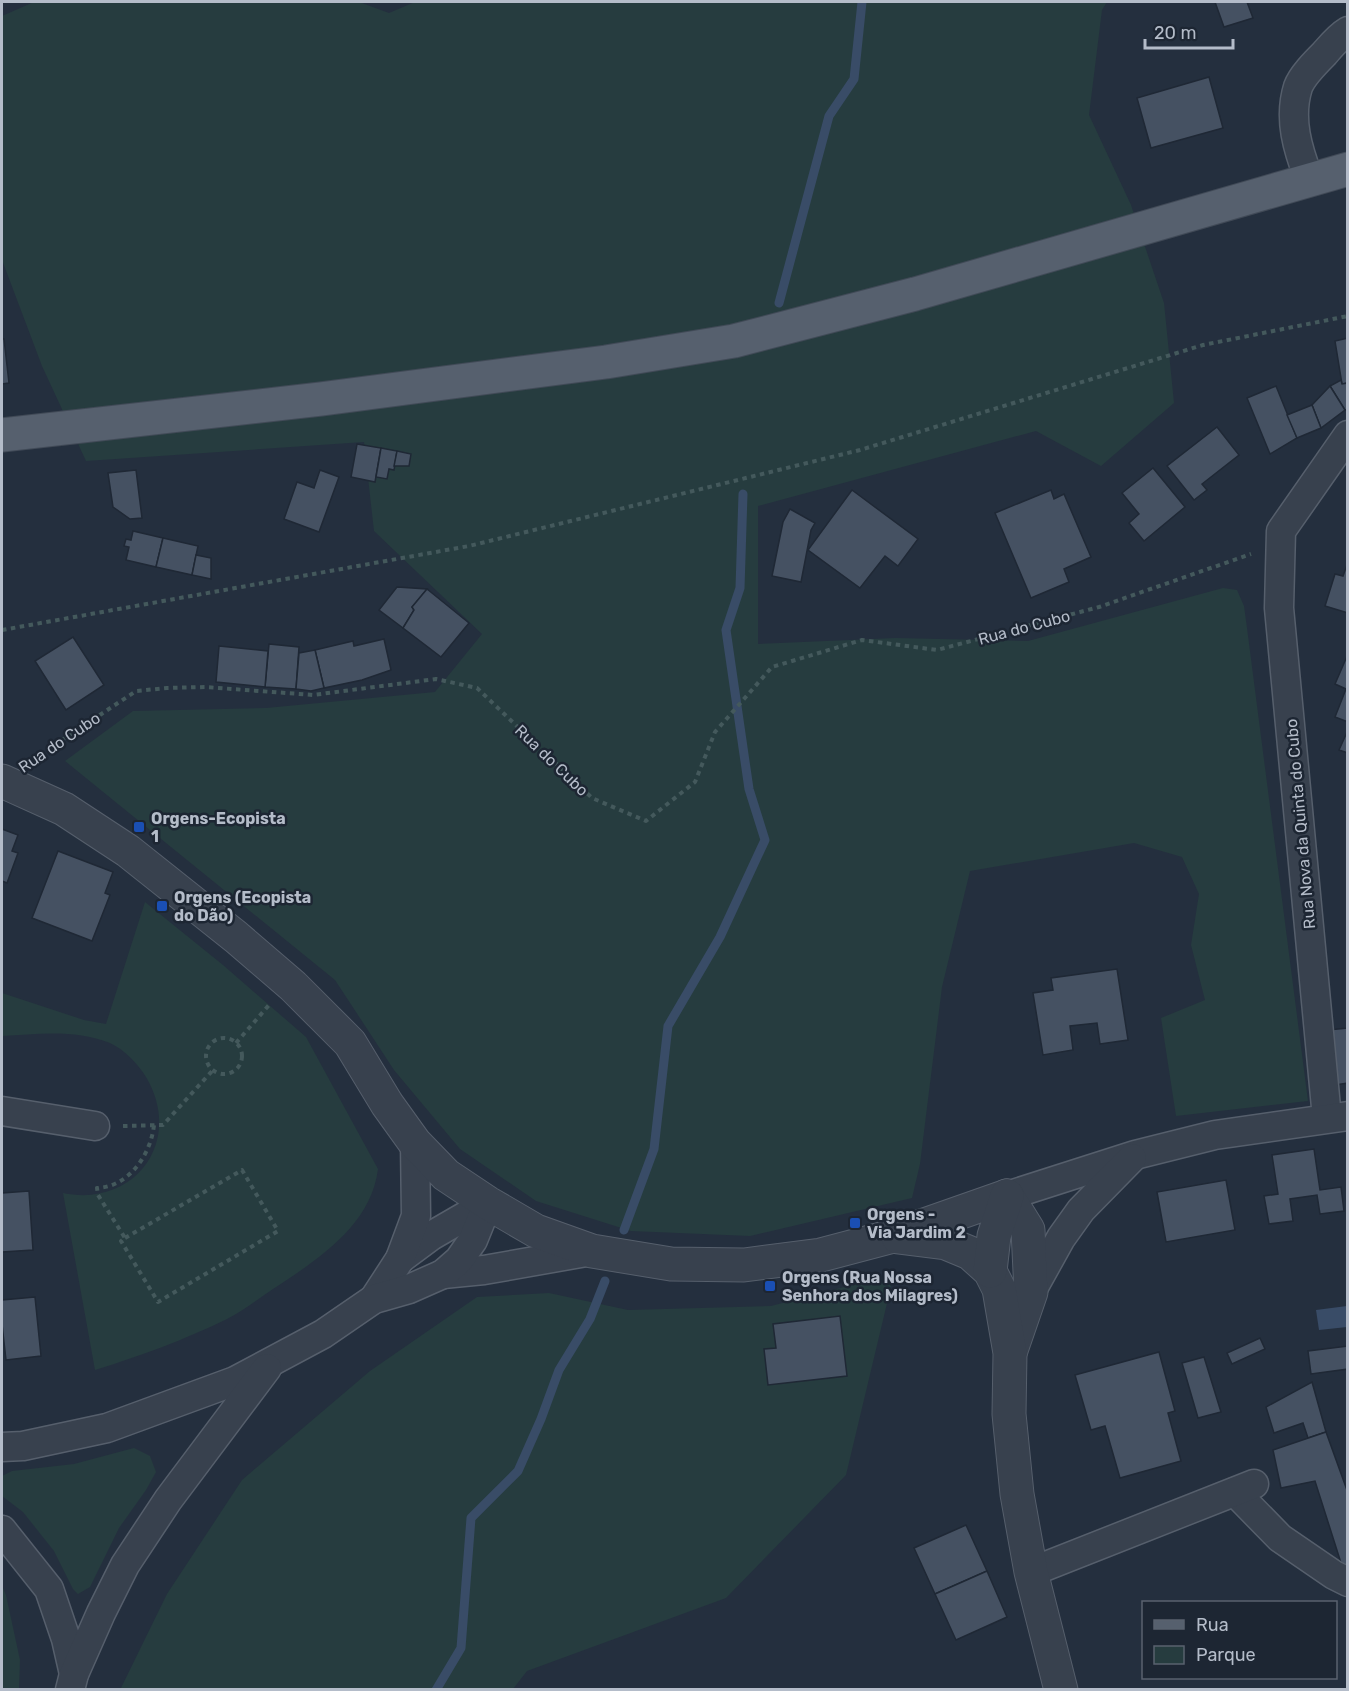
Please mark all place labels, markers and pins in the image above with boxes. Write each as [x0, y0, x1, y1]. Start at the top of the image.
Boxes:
place label: Orgens-Ecopista 1 [151, 809, 286, 846]
marker: Orgens-Ecopista 1 [132, 820, 146, 834]
place label: Orgens (Ecopista do Dão) [174, 888, 311, 925]
marker: Orgens (Ecopista do Dão) [155, 899, 169, 913]
place label: Orgens - Via Jardim 2 [867, 1205, 966, 1242]
marker: Orgens - Via Jardim 2 [848, 1216, 862, 1230]
place label: Orgens (Rua Nossa Senhora dos Milagres) [782, 1268, 958, 1305]
marker: Orgens (Rua Nossa Senhora dos Milagres) [763, 1279, 777, 1293]

